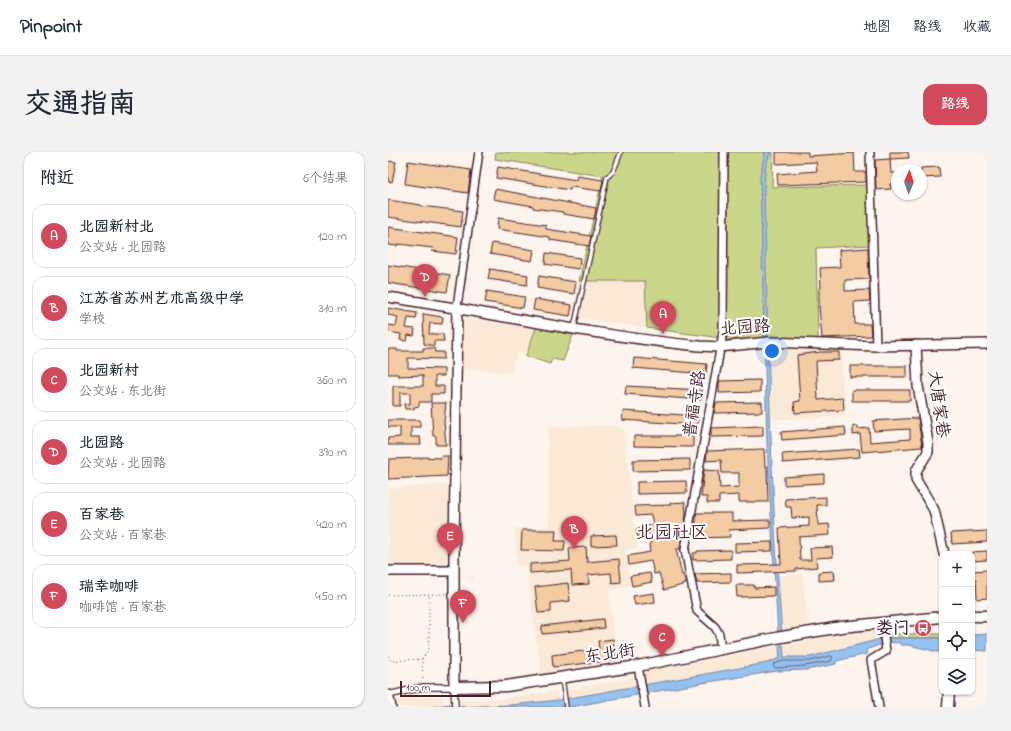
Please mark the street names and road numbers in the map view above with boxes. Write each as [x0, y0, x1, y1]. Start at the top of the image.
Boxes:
street label: 北园路 [719, 314, 771, 342]
street label: 普福寺路 [677, 368, 713, 440]
street label: 大唐家巷 [921, 369, 955, 440]
street label: 东北街 [583, 638, 637, 670]

